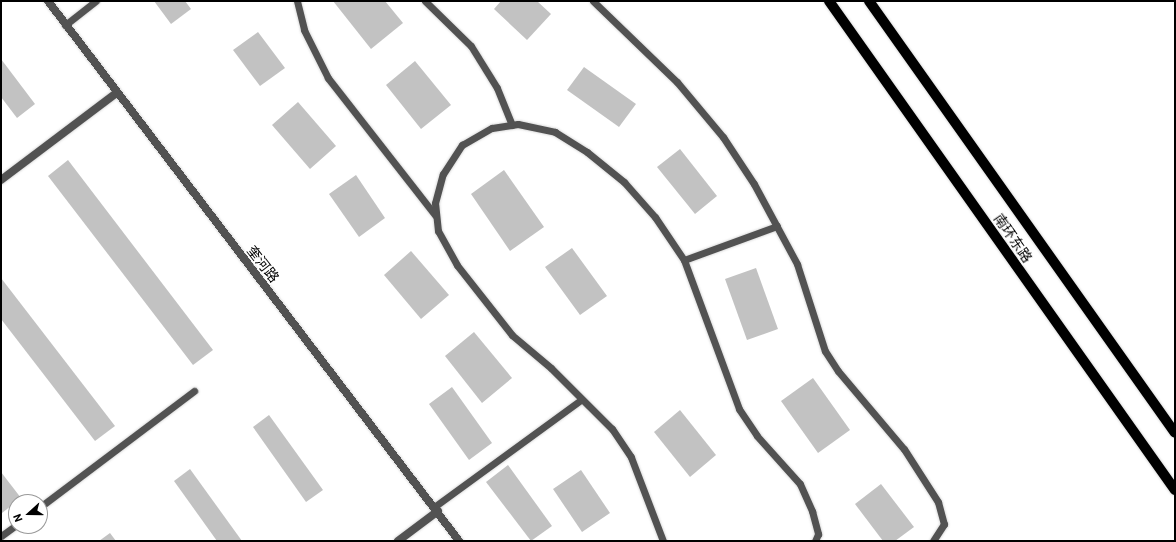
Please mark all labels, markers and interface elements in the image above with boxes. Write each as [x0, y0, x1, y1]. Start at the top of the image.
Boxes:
street label: 南环东路 [990, 210, 1036, 266]
street label: 奎河路 [243, 242, 283, 286]
north arrow [8, 494, 48, 534]
text: N [10, 512, 25, 524]

